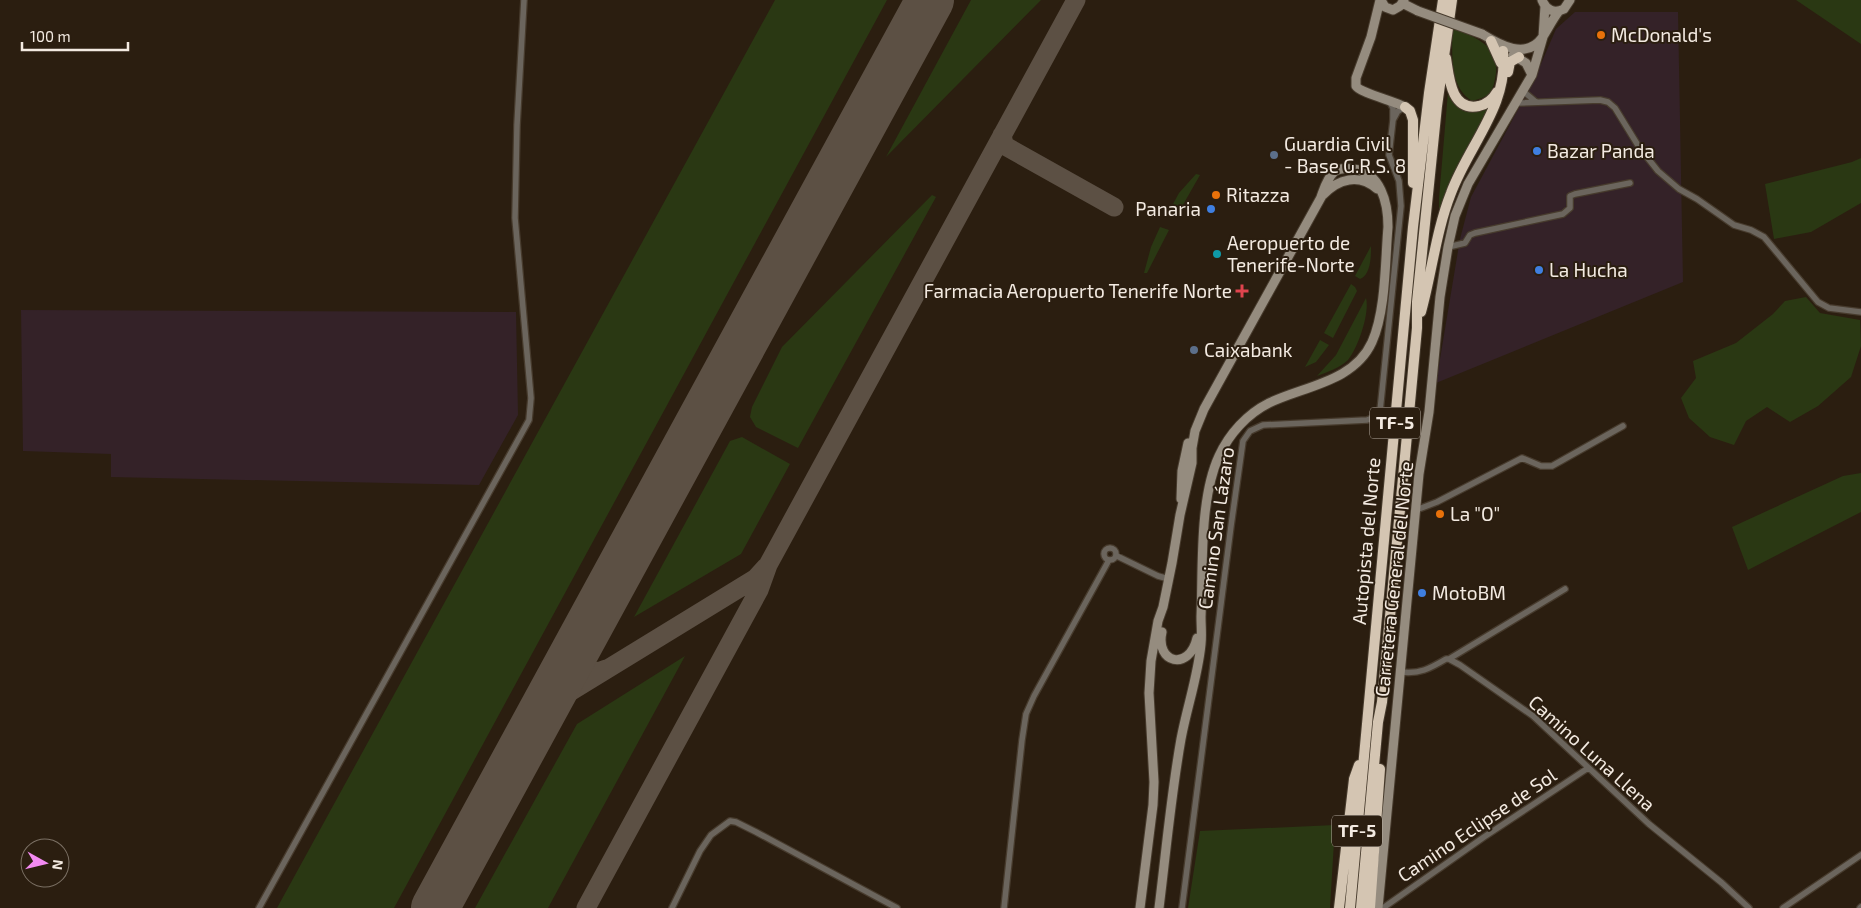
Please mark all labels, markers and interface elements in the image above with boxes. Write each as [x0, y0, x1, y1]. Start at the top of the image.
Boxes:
scale bar [22, 20, 129, 52]
place label: McDonald's [1611, 23, 1712, 46]
text: 100 m [30, 27, 71, 45]
marker: McDonald's [1595, 29, 1607, 41]
place label: Guardia Civil - Base G.R.S. 8 [1284, 132, 1406, 177]
place label: Bazar Panda [1547, 139, 1655, 162]
marker: Bazar Panda [1531, 145, 1543, 157]
marker: Guardia Civil - Base G.R.S. 8 [1268, 149, 1280, 161]
place label: Ritazza [1226, 183, 1290, 206]
marker: Ritazza [1210, 189, 1222, 201]
place label: Panaria [1135, 197, 1201, 220]
marker: Panaria [1205, 203, 1217, 215]
place label: Aeropuerto de Tenerife-Norte [1227, 231, 1355, 276]
marker: Aeropuerto de Tenerife-Norte [1211, 248, 1223, 260]
place label: La Hucha [1549, 258, 1628, 281]
marker: La Hucha [1533, 264, 1545, 276]
place label: Farmacia Aeropuerto Tenerife Norte [924, 279, 1232, 302]
marker: Farmacia Aeropuerto Tenerife Norte [1236, 285, 1248, 297]
place label: Caixabank [1204, 338, 1293, 361]
marker: Caixabank [1188, 344, 1200, 356]
road number: TF-5 [1370, 408, 1420, 438]
street label: Camino San Lázaro [1193, 445, 1238, 611]
street label: Autopista del Norte [1347, 456, 1384, 625]
street label: Carretera General del Norte [1370, 460, 1417, 698]
place label: La "O" [1450, 502, 1500, 525]
marker: La "O" [1434, 508, 1446, 520]
place label: MotoBM [1432, 581, 1506, 604]
marker: MotoBM [1416, 587, 1428, 599]
street label: Camino Luna Llena [1524, 690, 1660, 815]
street label: Camino Eclipse de Sol [1393, 763, 1561, 886]
road number: TF-5 [1332, 816, 1382, 846]
north arrow [20, 838, 70, 888]
text: N [49, 859, 67, 871]

